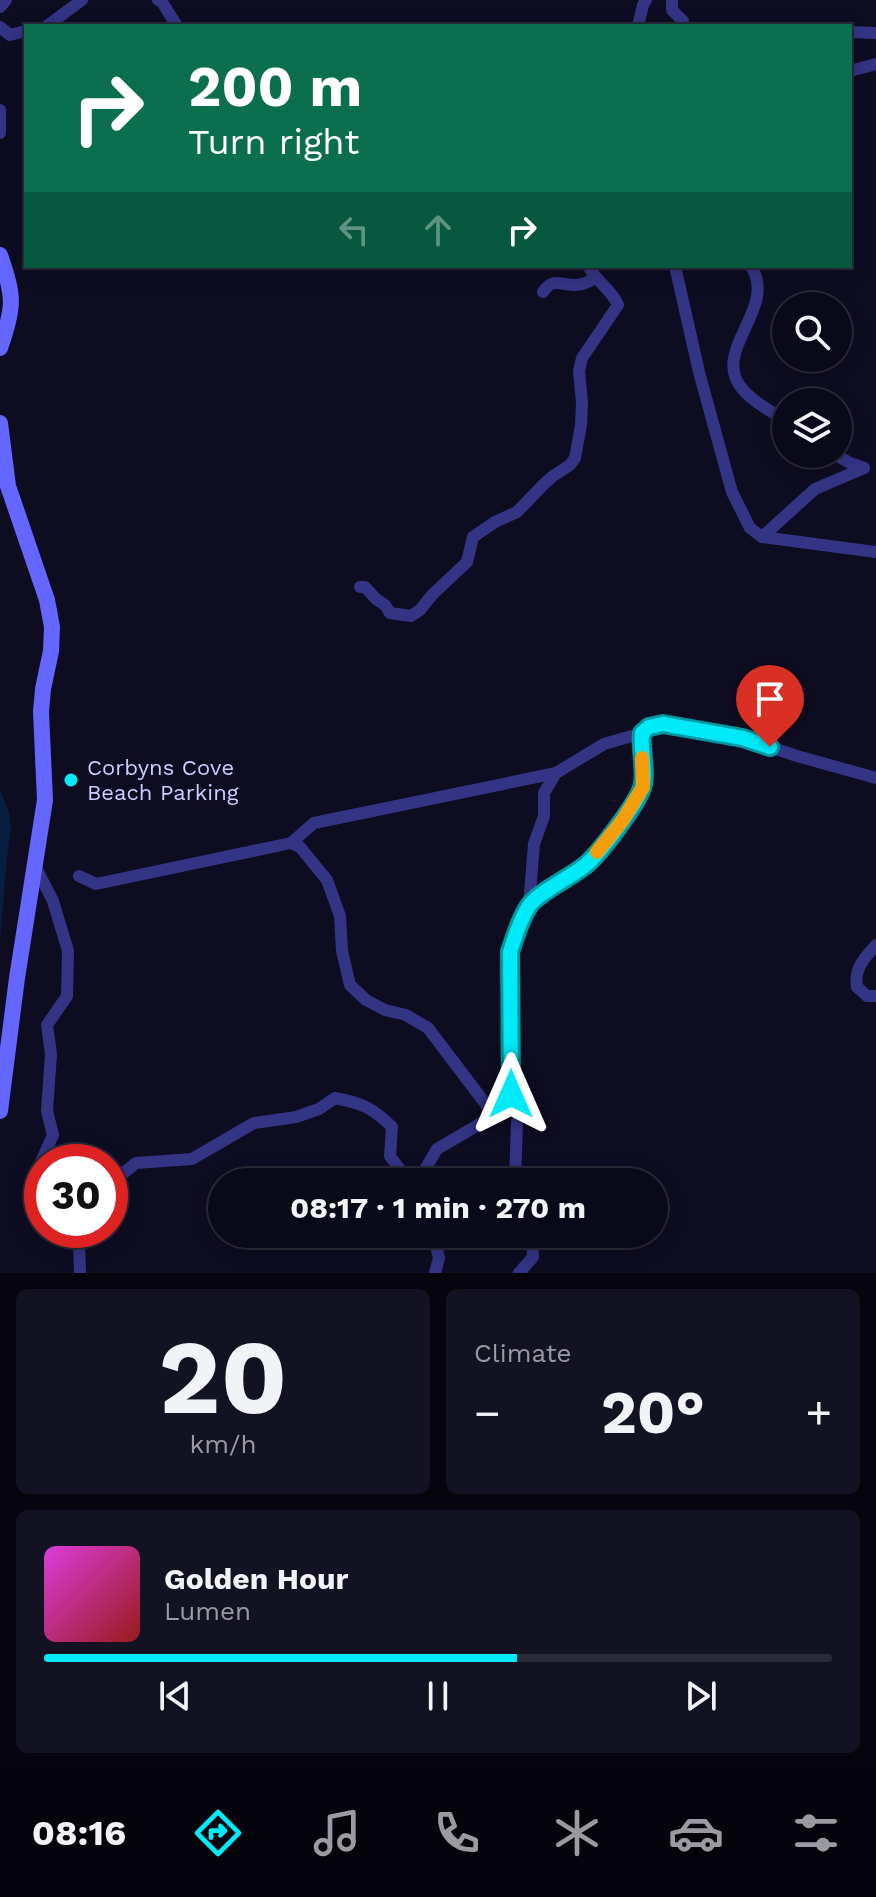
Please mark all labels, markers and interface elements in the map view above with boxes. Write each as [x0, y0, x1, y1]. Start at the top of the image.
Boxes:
text: 200 m [188, 54, 362, 120]
icon: right [56, 56, 160, 160]
text: Turn right [188, 121, 359, 163]
icon: left [332, 208, 376, 252]
icon: ahead [416, 208, 460, 252]
icon: right [500, 208, 544, 252]
map controls [772, 292, 852, 468]
button: search [772, 292, 852, 372]
button: layers [772, 388, 852, 468]
pin [736, 665, 804, 747]
icon: arrive [748, 677, 792, 721]
place label: Corbyns Cove Beach Parking [87, 755, 239, 805]
marker: Corbyns Cove Beach Parking [62, 771, 80, 789]
position arrow [469, 1052, 553, 1136]
speed limit sign: 30 [24, 1144, 128, 1248]
text: 08:17 · 1 min · 270 m [290, 1190, 586, 1225]
text: 20 [159, 1316, 287, 1438]
text: Climate [474, 1338, 572, 1368]
text: 20° [601, 1377, 705, 1448]
text: − [474, 1387, 501, 1439]
text: + [805, 1387, 832, 1439]
text: km/h [190, 1429, 256, 1459]
text: Golden Hour [164, 1561, 348, 1596]
text: Lumen [164, 1596, 251, 1626]
icon: previous [153, 1674, 197, 1718]
icon: pause [416, 1674, 460, 1718]
icon: next [679, 1674, 723, 1718]
icon: directions [190, 1805, 246, 1861]
icon: music [309, 1805, 365, 1861]
icon: phone [429, 1805, 485, 1861]
icon: climate [549, 1805, 605, 1861]
icon: car [668, 1805, 724, 1861]
icon: filters [788, 1805, 844, 1861]
text: 08:16 [32, 1812, 126, 1854]

